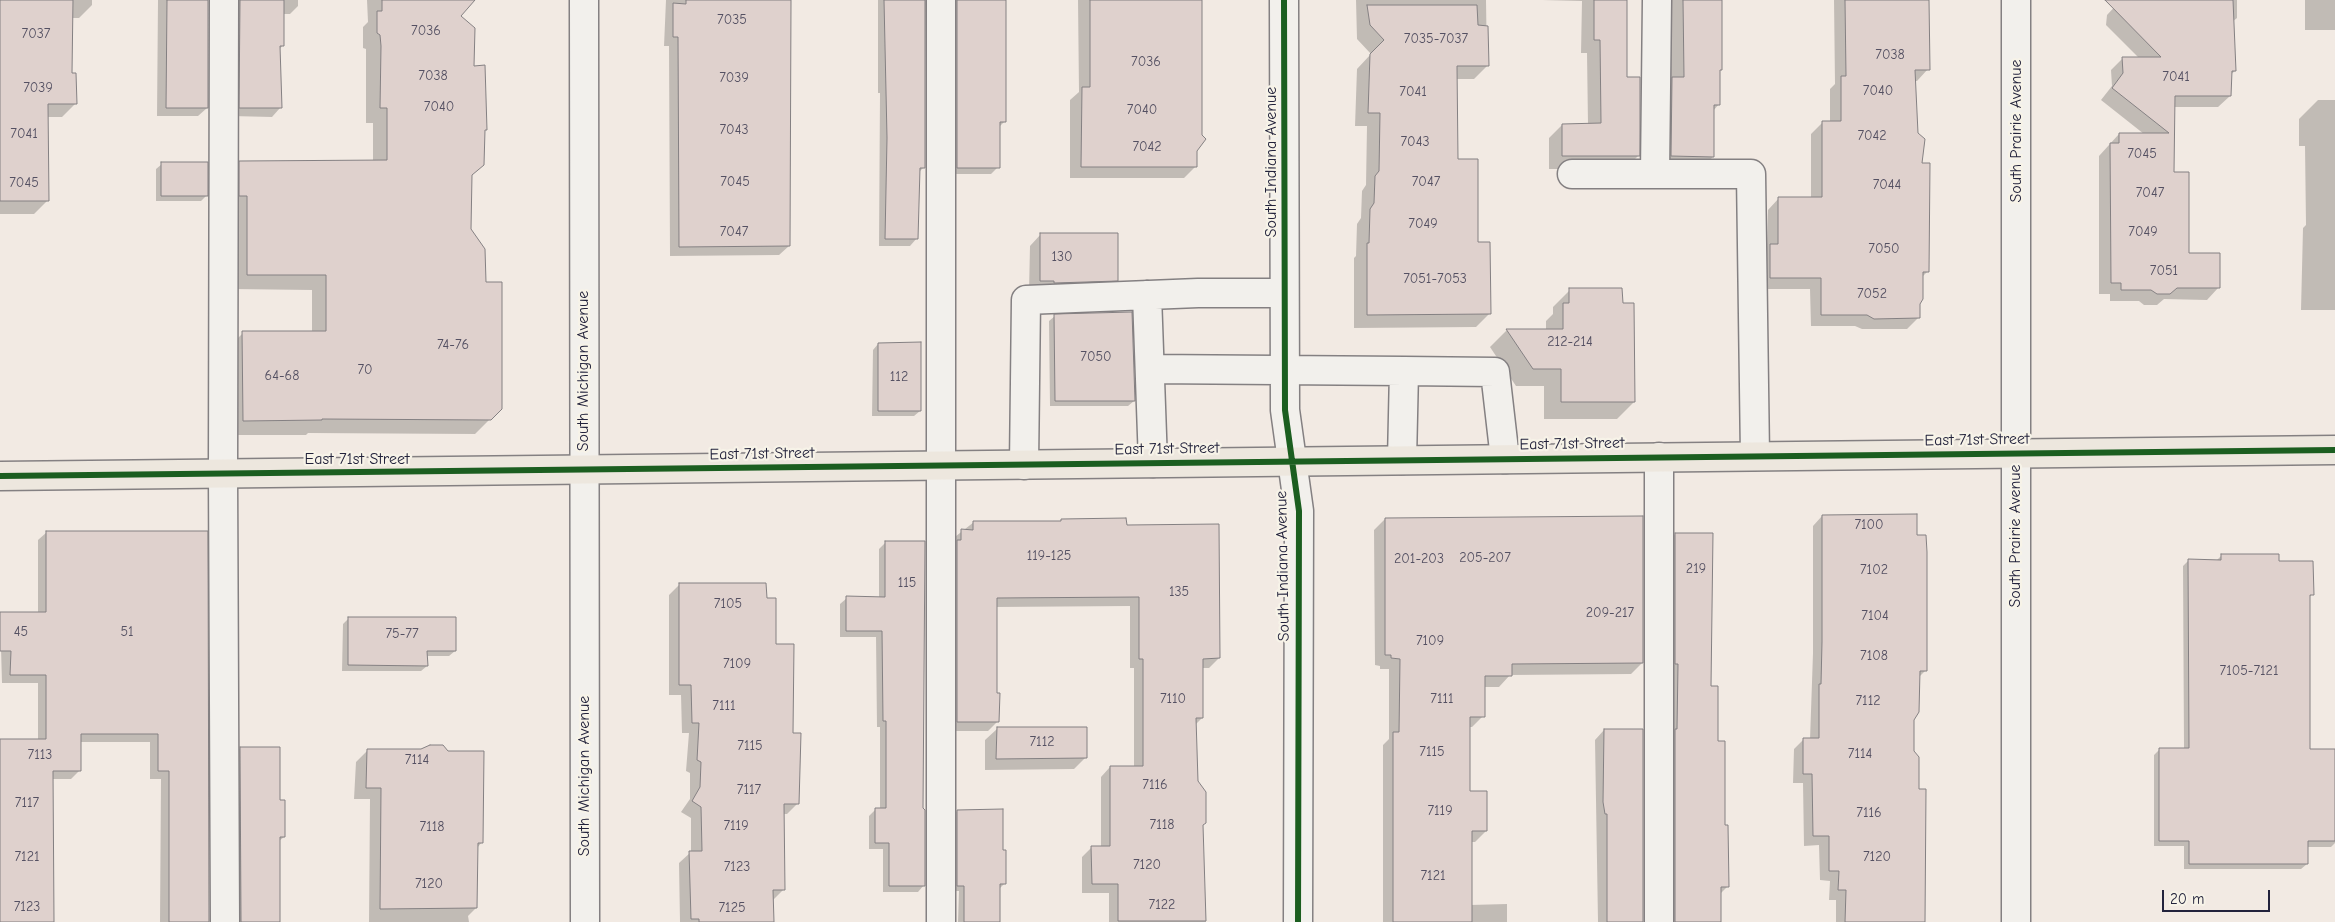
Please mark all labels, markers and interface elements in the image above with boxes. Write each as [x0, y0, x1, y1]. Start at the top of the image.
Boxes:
house number: 7035 [717, 12, 747, 28]
house number: 7036 [411, 23, 441, 39]
house number: 7037 [22, 26, 50, 42]
house number: 7035-7037 [1404, 31, 1468, 47]
house number: 7038 [1875, 47, 1905, 63]
house number: 7036 [1131, 54, 1161, 70]
street label: South Prairie Avenue [2006, 60, 2026, 202]
house number: 7038 [418, 68, 448, 84]
house number: 7041 [2162, 69, 2190, 85]
house number: 7039 [719, 70, 749, 86]
house number: 7039 [23, 80, 53, 96]
house number: 7040 [1863, 83, 1893, 99]
house number: 7041 [1399, 84, 1427, 100]
street label: South Indiana Avenue [1261, 87, 1281, 237]
house number: 7040 [424, 99, 454, 115]
house number: 7040 [1127, 102, 1157, 118]
house number: 7043 [719, 122, 749, 138]
house number: 7041 [10, 126, 38, 142]
house number: 7042 [1857, 128, 1887, 144]
house number: 7043 [1400, 134, 1430, 150]
house number: 7042 [1132, 139, 1162, 155]
house number: 7045 [2127, 146, 2157, 162]
house number: 7045 [720, 174, 750, 190]
house number: 7047 [1412, 174, 1440, 190]
house number: 7045 [9, 175, 39, 191]
house number: 7044 [1873, 177, 1901, 193]
house number: 7047 [2136, 185, 2164, 201]
house number: 7049 [1408, 216, 1438, 232]
house number: 7047 [720, 224, 748, 240]
house number: 7049 [2128, 224, 2158, 240]
house number: 7050 [1868, 241, 1900, 257]
house number: 130 [1051, 249, 1073, 265]
house number: 7051 [2150, 263, 2178, 279]
house number: 7051-7053 [1403, 271, 1467, 287]
house number: 7052 [1857, 286, 1887, 302]
street label: South Michigan Avenue [573, 291, 593, 451]
house number: 212-214 [1547, 334, 1593, 350]
house number: 74-76 [437, 337, 469, 353]
house number: 7050 [1080, 349, 1112, 365]
house number: 70 [357, 362, 373, 378]
house number: 64-68 [265, 368, 299, 384]
house number: 112 [890, 369, 908, 385]
street label: East 71st Street [1924, 429, 2030, 451]
street label: East 71st Street [1519, 433, 1625, 455]
street label: East 71st Street [1114, 438, 1220, 460]
street label: East 71st Street [709, 443, 815, 465]
street label: East 71st Street [304, 449, 410, 469]
street label: South Prairie Avenue [2005, 465, 2025, 607]
street label: South Indiana Avenue [1272, 491, 1294, 641]
house number: 7100 [1854, 517, 1884, 533]
house number: 119-125 [1027, 548, 1071, 564]
house number: 205-207 [1459, 550, 1511, 566]
house number: 201-203 [1394, 551, 1444, 567]
house number: 219 [1686, 561, 1706, 577]
house number: 7102 [1860, 562, 1888, 578]
house number: 115 [898, 575, 916, 591]
house number: 135 [1169, 584, 1189, 600]
house number: 7105 [714, 596, 742, 612]
house number: 209-217 [1586, 605, 1634, 621]
house number: 7104 [1861, 608, 1889, 624]
house number: 45 [14, 624, 28, 640]
house number: 51 [120, 624, 134, 640]
house number: 75-77 [385, 626, 419, 642]
house number: 7109 [1416, 633, 1444, 649]
house number: 7108 [1860, 648, 1888, 664]
house number: 7109 [723, 656, 751, 672]
house number: 7105-7121 [2220, 663, 2278, 679]
house number: 7110 [1160, 691, 1186, 707]
house number: 7111 [1430, 691, 1454, 707]
house number: 7112 [1855, 693, 1881, 709]
street label: South Michigan Avenue [574, 696, 594, 856]
house number: 7111 [712, 698, 736, 714]
house number: 7112 [1029, 734, 1055, 750]
house number: 7115 [737, 738, 763, 754]
house number: 7115 [1419, 744, 1445, 760]
house number: 7114 [1848, 746, 1872, 762]
house number: 7113 [28, 747, 52, 763]
house number: 7114 [405, 752, 429, 768]
house number: 7116 [1142, 777, 1168, 793]
house number: 7117 [737, 782, 761, 798]
house number: 7117 [15, 795, 39, 811]
house number: 7119 [1427, 803, 1453, 819]
house number: 7116 [1856, 805, 1882, 821]
house number: 7118 [1150, 817, 1174, 833]
house number: 7119 [723, 818, 749, 834]
house number: 7118 [420, 819, 444, 835]
house number: 7121 [14, 849, 40, 865]
house number: 7120 [1863, 849, 1891, 865]
house number: 7120 [1133, 857, 1161, 873]
house number: 7123 [724, 859, 750, 875]
house number: 7121 [1420, 868, 1446, 884]
house number: 7120 [415, 876, 443, 892]
scale bar [2165, 880, 2272, 912]
text: 20 m [2170, 890, 2204, 908]
house number: 7122 [1149, 897, 1175, 913]
house number: 7123 [14, 899, 40, 915]
house number: 7125 [718, 900, 746, 916]

